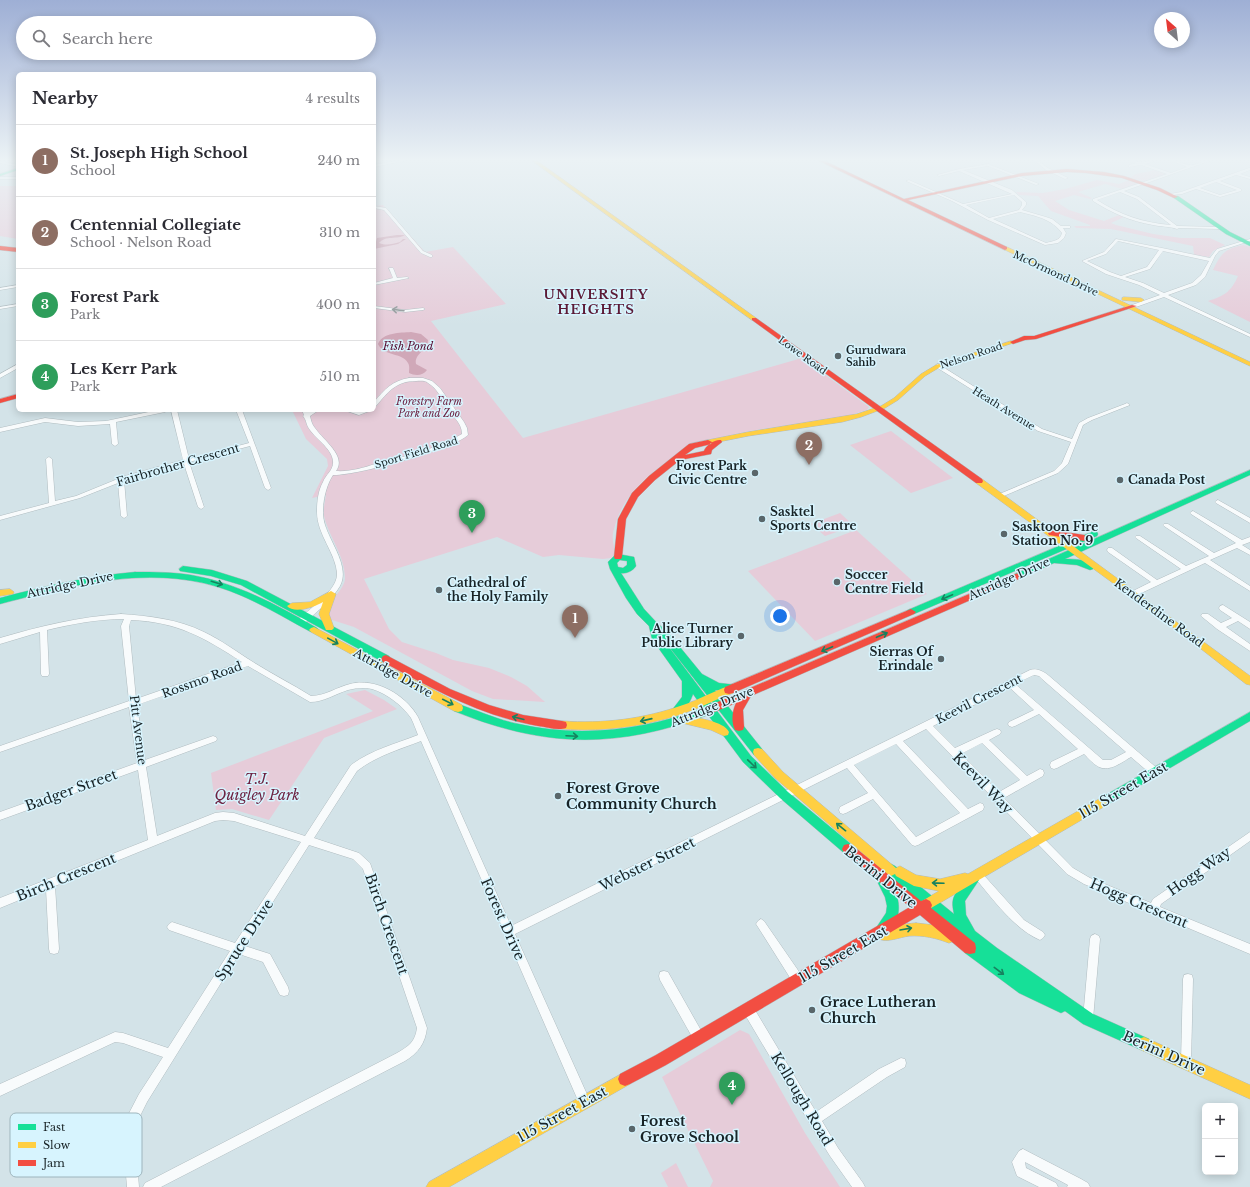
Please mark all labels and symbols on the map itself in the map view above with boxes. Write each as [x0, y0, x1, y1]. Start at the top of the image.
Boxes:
north arrow [1154, 12, 1190, 48]
street label: McOrmond Drive [1011, 248, 1101, 299]
district label: UNIVERSITY HEIGHTS [543, 286, 649, 318]
one-way arrow [392, 306, 405, 314]
street label: Lowe Road [776, 333, 830, 378]
water label: Fish Pond [382, 339, 434, 353]
street label: Nelson Road [938, 339, 1004, 372]
place label: Gurudwara Sahib [846, 344, 906, 369]
marker: Gurudwara Sahib [833, 351, 843, 361]
street label: Heath Avenue [970, 384, 1038, 433]
park label: Forestry Farm Park and Zoo [395, 395, 462, 420]
pin: 2 [796, 432, 822, 465]
street label: Sport Field Road [373, 434, 460, 471]
street label: Fairbrother Crescent [114, 440, 242, 489]
place label: Forest Park Civic Centre [668, 458, 748, 487]
marker: Forest Park Civic Centre [750, 468, 760, 478]
place label: Canada Post [1128, 472, 1206, 487]
marker: Canada Post [1115, 475, 1125, 485]
pin: 3 [459, 500, 485, 533]
place label: Sasktel Sports Centre [770, 504, 857, 533]
marker: Sasktel Sports Centre [757, 514, 767, 524]
place label: Sasktoon Fire Station No. 9 [1012, 519, 1098, 548]
marker: Sasktoon Fire Station No. 9 [999, 529, 1009, 539]
street label: Attridge Drive [965, 554, 1052, 604]
place label: Soccer Centre Field [845, 567, 924, 596]
street label: Attridge Drive [24, 568, 115, 601]
place label: Cathedral of the Holy Family [447, 575, 549, 604]
street label: Kenderdine Road [1111, 575, 1207, 650]
marker: Soccer Centre Field [832, 577, 842, 587]
one-way arrow [210, 580, 223, 587]
marker: Cathedral of the Holy Family [434, 585, 444, 595]
one-way arrow [941, 594, 953, 602]
pin: 1 [562, 605, 588, 638]
your location [770, 606, 790, 626]
place label: Alice Turner Public Library [641, 621, 733, 650]
marker: Alice Turner Public Library [736, 631, 746, 641]
one-way arrow [876, 631, 888, 638]
one-way arrow [327, 637, 339, 645]
street label: Attridge Drive [350, 644, 435, 700]
place label: Sierras Of Erindale [869, 644, 935, 673]
one-way arrow [822, 646, 834, 653]
marker: Sierras Of Erindale [936, 654, 946, 664]
street label: Rossmo Road [160, 658, 244, 701]
street label: Keevil Crescent [933, 670, 1025, 727]
street label: Attridge Drive [667, 683, 755, 730]
street label: Pitt Avenue [127, 694, 150, 766]
one-way arrow [441, 699, 453, 707]
one-way arrow [512, 714, 525, 721]
one-way arrow [640, 717, 653, 725]
one-way arrow [565, 732, 578, 740]
street label: Keevil Way [949, 748, 1017, 818]
street label: 115 Street East [1075, 757, 1171, 823]
one-way arrow [747, 759, 757, 769]
street label: Badger Street [22, 765, 120, 815]
park label: T.J. Quigley Park [215, 770, 299, 804]
place label: Forest Grove Community Church [566, 779, 717, 813]
marker: Forest Grove Community Church [553, 791, 563, 801]
one-way arrow [835, 822, 846, 831]
street label: Webster Street [595, 833, 699, 895]
street label: Berini Drive [841, 842, 921, 912]
street label: Hogg Way [1164, 843, 1234, 899]
street label: Birch Crescent [14, 849, 119, 905]
street label: Birch Crescent [361, 871, 413, 978]
street label: Hogg Crescent [1087, 874, 1191, 932]
street label: Forest Drive [477, 875, 529, 963]
one-way arrow [932, 879, 945, 887]
street label: Spruce Drive [211, 896, 277, 984]
street label: 115 Street East [795, 921, 891, 987]
one-way arrow [899, 925, 912, 933]
one-way arrow [994, 967, 1005, 975]
place label: Grace Lutheran Church [820, 993, 936, 1027]
marker: Grace Lutheran Church [807, 1005, 817, 1015]
street label: Berini Drive [1120, 1027, 1208, 1079]
street label: Kellough Road [767, 1049, 837, 1149]
pin: 4 [719, 1072, 745, 1105]
street label: 115 Street East [514, 1082, 611, 1146]
place label: Forest Grove School [640, 1112, 739, 1146]
legend [10, 1113, 142, 1177]
text: Fast [43, 1120, 66, 1134]
marker: Forest Grove School [627, 1124, 637, 1134]
text: Slow [43, 1138, 71, 1152]
text: Jam [41, 1156, 65, 1170]

